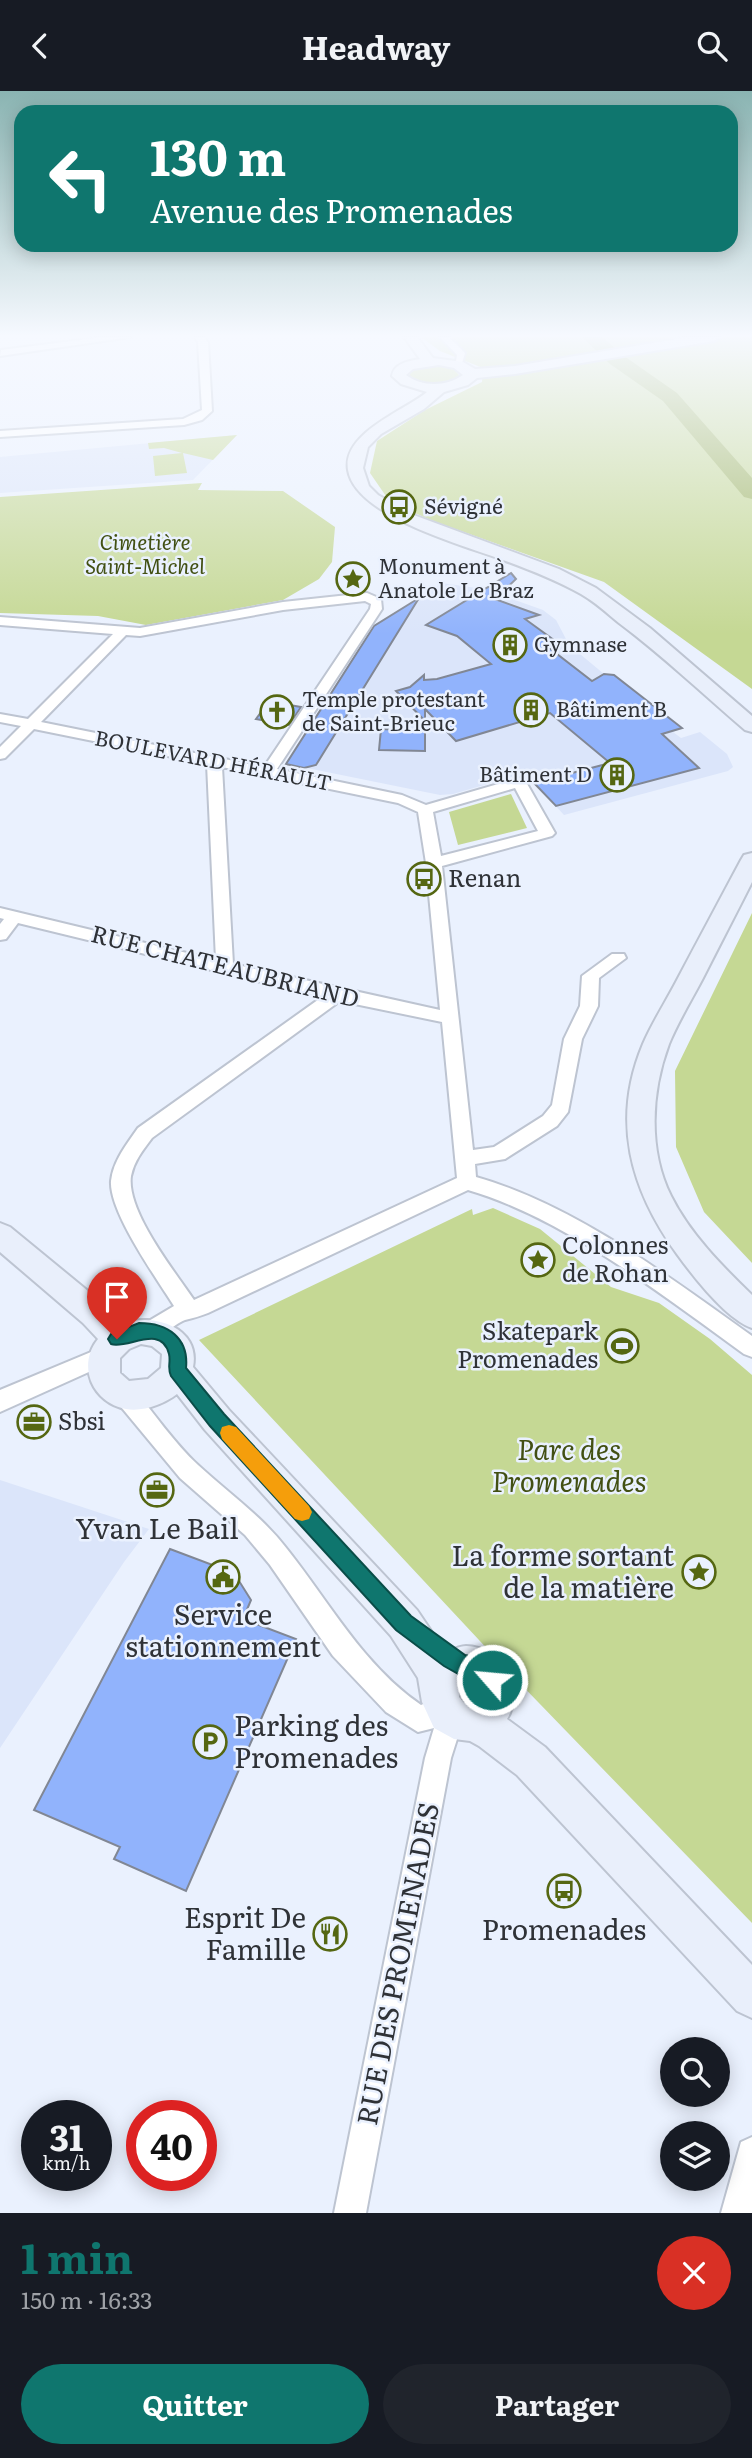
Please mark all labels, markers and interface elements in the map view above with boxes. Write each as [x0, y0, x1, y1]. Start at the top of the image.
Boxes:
text: Headway [302, 22, 450, 70]
icon: back [21, 27, 59, 65]
icon: search [693, 27, 731, 65]
text: 130 m [150, 118, 286, 191]
icon: left [35, 133, 126, 224]
text: Avenue des Promenades [150, 185, 513, 233]
bus stop icon: Sévigné [380, 488, 418, 526]
place label: Sévigné [424, 489, 503, 520]
park label: Cimetière Saint-Michel [85, 525, 205, 580]
place label: Monument à Anatole Le Braz [378, 549, 534, 604]
place icon: Monument à Anatole Le Braz [334, 560, 372, 598]
building icon: Gymnase [491, 626, 529, 664]
place label: Gymnase [534, 627, 627, 658]
place label: Temple protestant de Saint-Brieuc [302, 682, 486, 737]
building icon: Bâtiment B [512, 691, 550, 729]
place label: Bâtiment B [556, 692, 667, 723]
church icon: Temple protestant de Saint-Brieuc [258, 693, 296, 731]
street label: BOULEVARD HÉRAULT [92, 720, 335, 797]
building icon: Bâtiment D [598, 756, 636, 794]
place label: Bâtiment D [479, 757, 592, 788]
place label: Renan [448, 859, 521, 894]
bus stop icon: Renan [405, 860, 443, 898]
street label: RUE CHATEAUBRIAND [88, 914, 363, 1015]
place label: Colonnes de Rohan [562, 1226, 669, 1289]
place icon: Colonnes de Rohan [519, 1241, 557, 1279]
pin [87, 1267, 147, 1339]
icon: arrive [98, 1278, 136, 1316]
place label: Skatepark Promenades [457, 1312, 598, 1375]
sports icon: Skatepark Promenades [603, 1327, 641, 1365]
place label: Sbsi [58, 1402, 105, 1437]
office icon: Sbsi [15, 1403, 53, 1441]
park label: Parc des Promenades [491, 1427, 647, 1501]
office icon: Yvan Le Bail [138, 1471, 176, 1509]
place label: Yvan Le Bail [75, 1506, 239, 1548]
place label: La forme sortant de la matière [452, 1533, 675, 1607]
place icon: La forme sortant de la matière [680, 1553, 718, 1591]
public building icon: Service stationnement [204, 1558, 242, 1596]
place label: Service stationnement [125, 1592, 321, 1666]
position arrow [455, 1643, 529, 1717]
place label: Parking des Promenades [234, 1703, 398, 1777]
parking icon: Parking des Promenades [191, 1723, 229, 1761]
street label: RUE DES PROMENADES [344, 1799, 448, 2128]
bus stop icon: Promenades [545, 1872, 583, 1910]
place label: Esprit De Famille [184, 1895, 306, 1969]
place label: Promenades [482, 1907, 646, 1949]
restaurant icon: Esprit De Famille [311, 1915, 349, 1953]
map controls [660, 2037, 730, 2191]
button: search [660, 2037, 730, 2107]
speed limit sign: 40 [126, 2100, 217, 2191]
text: 31 [49, 2110, 84, 2162]
button: layers [660, 2121, 730, 2191]
text: km/h [43, 2149, 90, 2176]
text: 1 min [21, 2225, 133, 2287]
button: close [657, 2236, 731, 2310]
text: 150 m · 16:33 [21, 2282, 153, 2316]
button: Quitter [21, 2364, 369, 2444]
button: Partager [383, 2364, 731, 2444]

